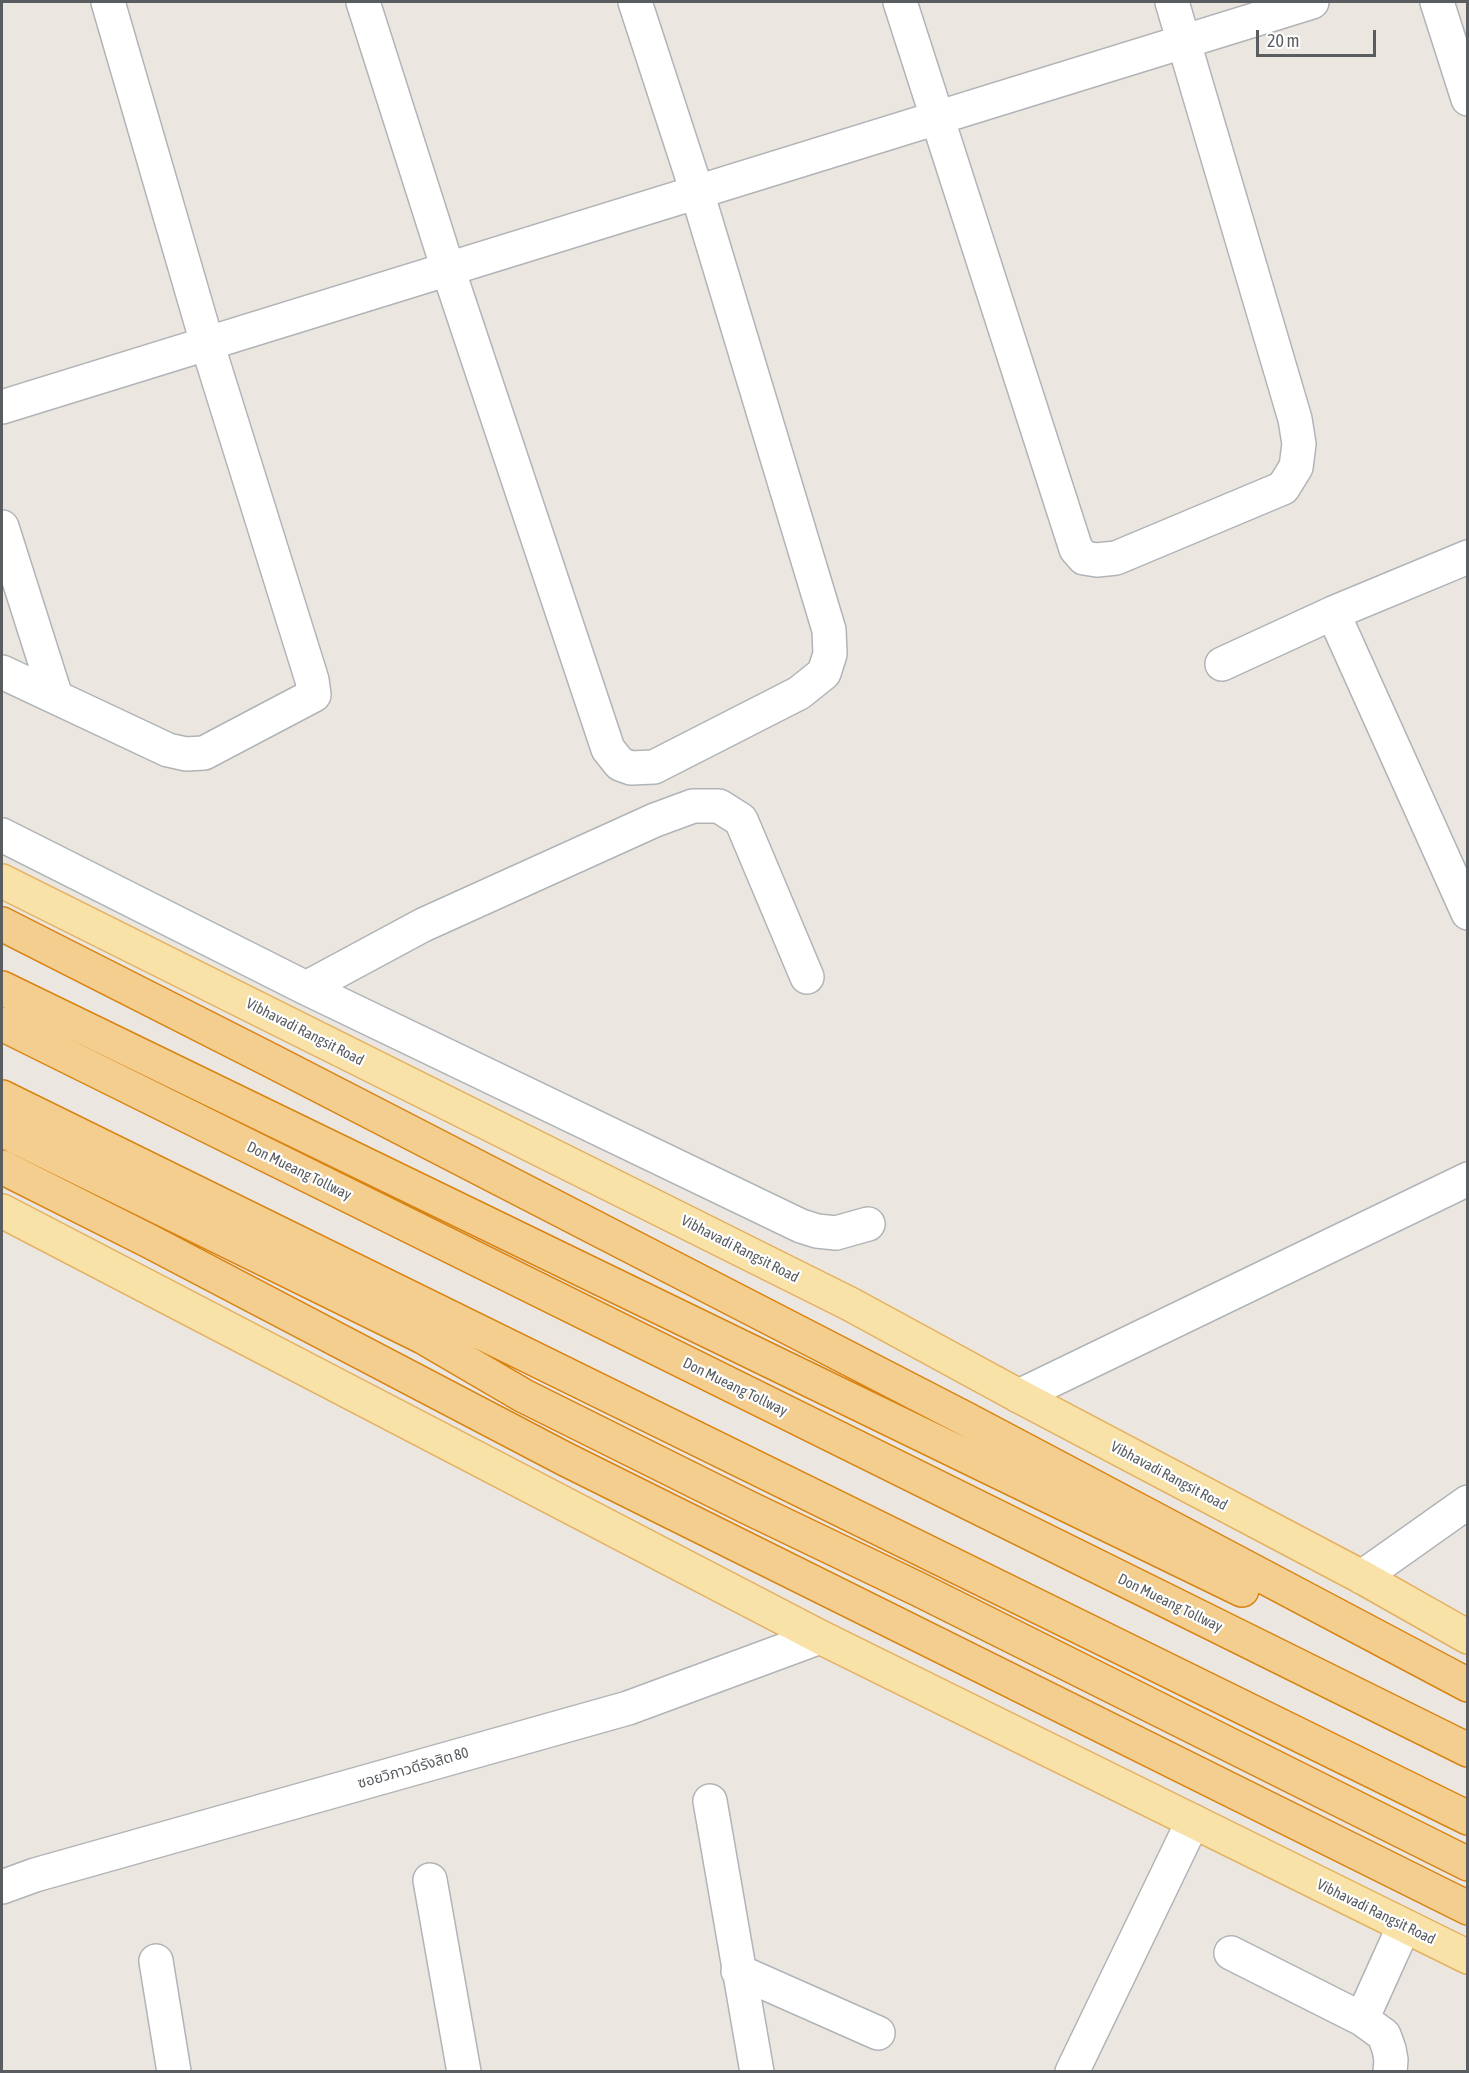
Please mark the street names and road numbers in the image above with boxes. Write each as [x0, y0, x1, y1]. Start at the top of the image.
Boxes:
street label: Vibhavadi Rangsit Road [243, 995, 367, 1069]
street label: Don Mueang Tollway [244, 1138, 354, 1204]
street label: Vibhavadi Rangsit Road [678, 1212, 802, 1286]
street label: Don Mueang Tollway [680, 1354, 790, 1420]
street label: Vibhavadi Rangsit Road [1108, 1438, 1230, 1514]
street label: Don Mueang Tollway [1115, 1570, 1225, 1636]
street label: ซอยวิภาวดีรังสิต 80 [355, 1744, 471, 1792]
street label: Vibhavadi Rangsit Road [1314, 1875, 1438, 1949]

